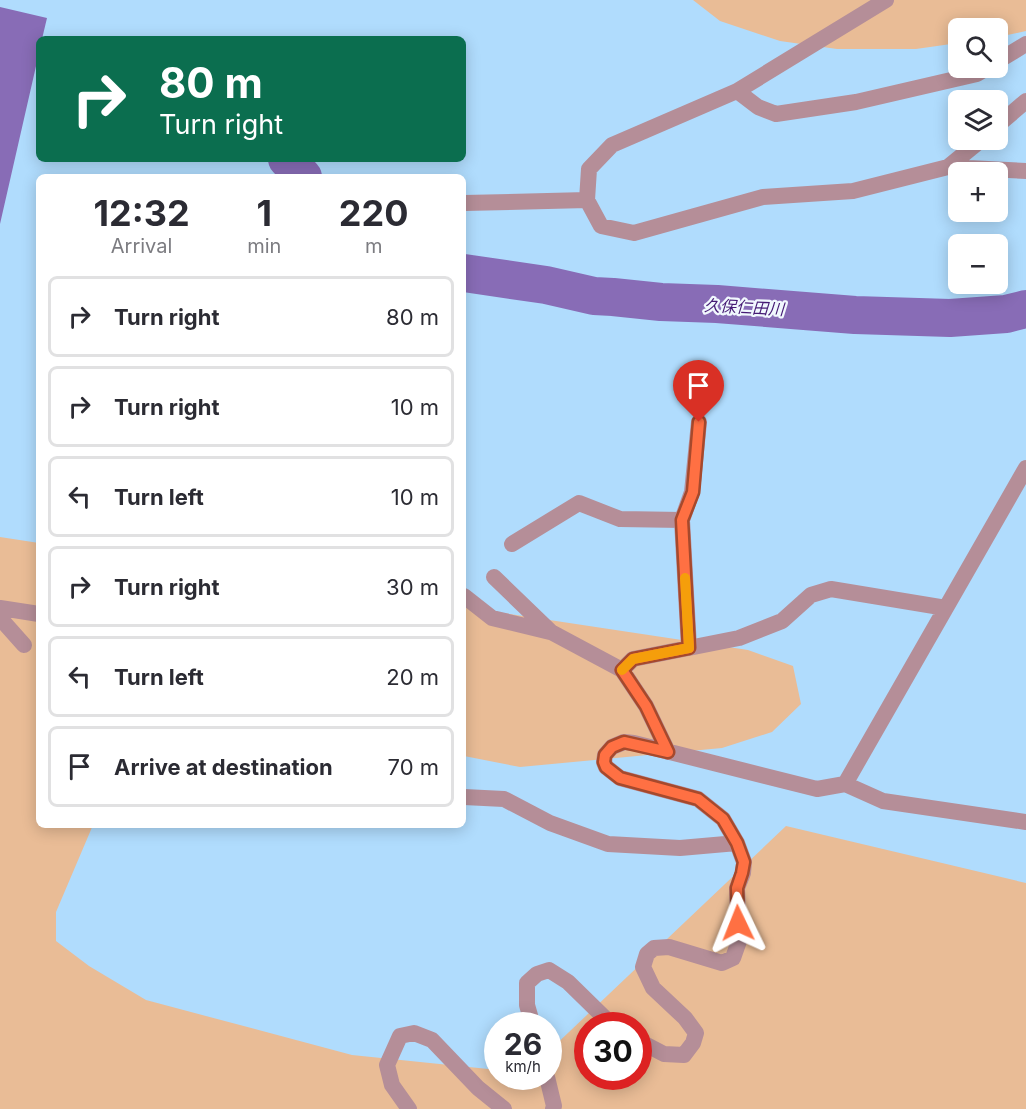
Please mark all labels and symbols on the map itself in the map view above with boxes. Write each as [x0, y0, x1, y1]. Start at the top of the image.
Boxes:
water label: 久保仁田川 [704, 295, 786, 319]
pin [673, 360, 724, 422]
position arrow [706, 891, 770, 955]
speed limit sign: 30 [574, 1012, 652, 1090]

